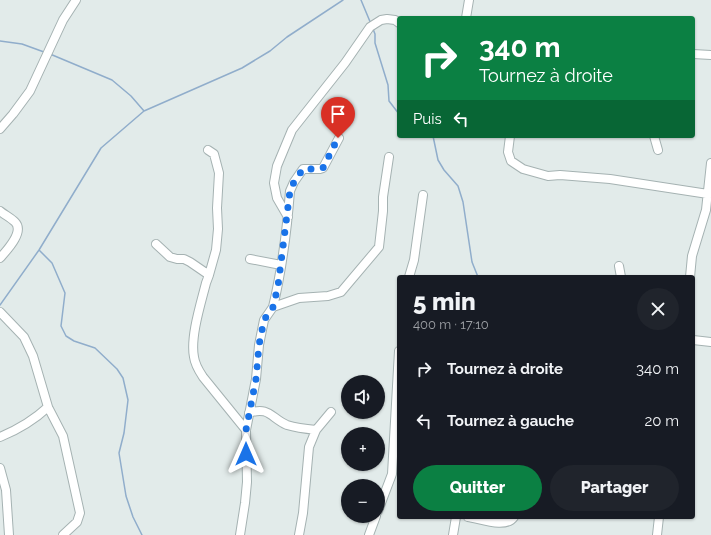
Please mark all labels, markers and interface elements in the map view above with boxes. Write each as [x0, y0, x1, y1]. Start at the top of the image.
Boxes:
text: 340 m [479, 31, 561, 64]
icon: right [413, 32, 465, 84]
text: Tournez à droite [479, 65, 613, 86]
pin [321, 97, 355, 138]
icon: arrive [327, 103, 349, 125]
icon: left [450, 108, 472, 130]
text: Puis [413, 110, 442, 128]
text: 5 min [413, 287, 476, 316]
button: close [637, 288, 679, 330]
text: 400 m · 17:10 [413, 317, 489, 332]
icon: right [413, 358, 435, 380]
text: Tournez à droite [447, 360, 563, 378]
text: 340 m [636, 360, 679, 378]
map controls [341, 375, 385, 523]
button: sound [341, 375, 385, 419]
icon: left [413, 410, 435, 432]
text: Tournez à gauche [447, 412, 574, 430]
text: 20 m [644, 412, 679, 430]
button: + [341, 427, 385, 471]
position arrow [225, 433, 267, 475]
button: Quitter [413, 465, 542, 511]
button: Partager [550, 465, 679, 511]
button: − [341, 479, 385, 523]

